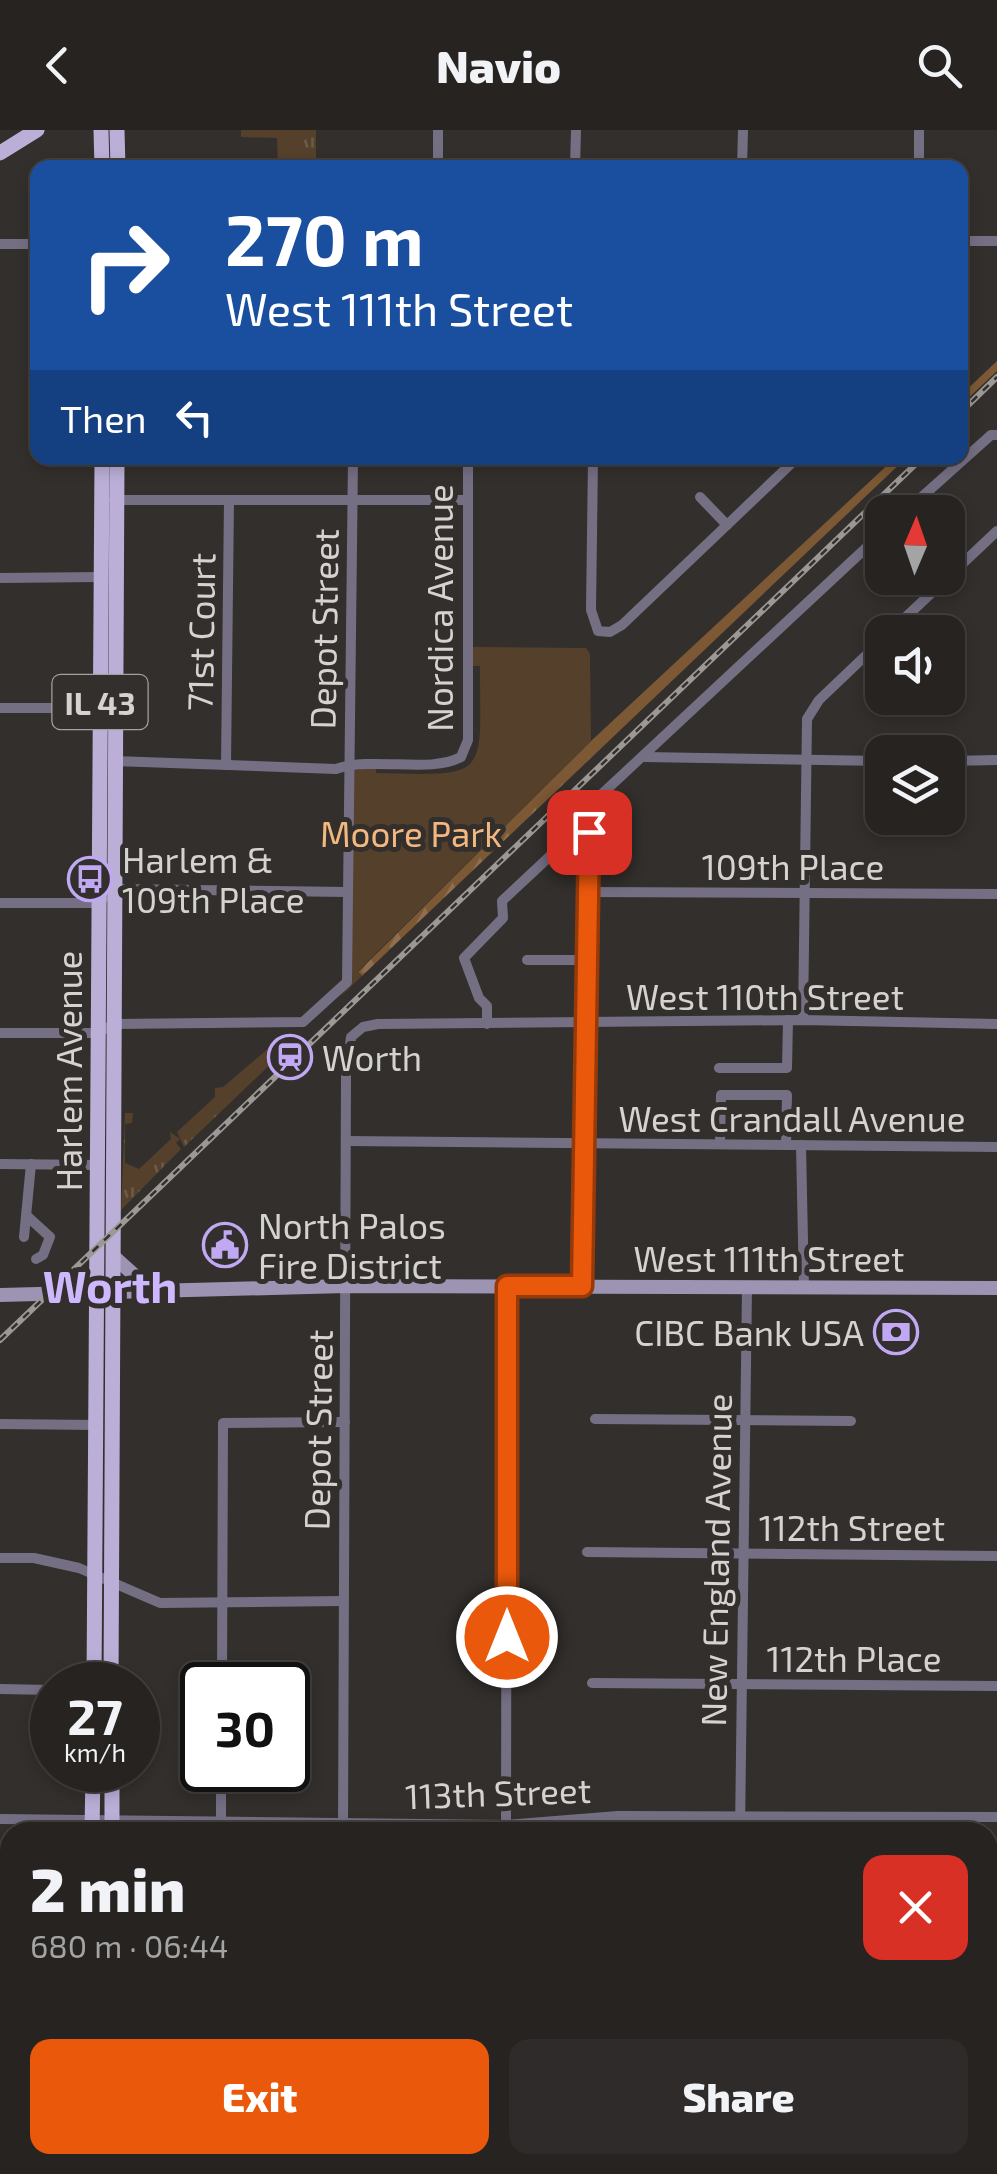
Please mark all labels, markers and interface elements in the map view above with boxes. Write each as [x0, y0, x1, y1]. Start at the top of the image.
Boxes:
icon: back [30, 38, 85, 93]
text: Navio [436, 38, 561, 92]
icon: search [912, 38, 967, 93]
text: 270 m [225, 196, 424, 280]
icon: right [60, 200, 190, 330]
text: West 111th Street [225, 281, 573, 335]
icon: left [167, 390, 222, 445]
text: Then [60, 395, 147, 441]
street label: Nordica Avenue [418, 484, 460, 732]
north arrow [865, 495, 965, 595]
map controls [865, 495, 965, 835]
street label: Depot Street [300, 528, 346, 730]
street label: 71st Court [178, 553, 222, 711]
button: sound [865, 615, 965, 715]
road number: IL 43 [52, 675, 148, 729]
button: layers [865, 735, 965, 835]
pin [547, 790, 632, 875]
icon: arrive [562, 805, 617, 860]
park label: Moore Park [320, 812, 502, 854]
place label: Harlem & 109th Place [122, 838, 304, 920]
street label: 109th Place [702, 845, 884, 887]
bus stop icon: Harlem & 109th Place [67, 856, 113, 902]
street label: Harlem Avenue [47, 951, 89, 1191]
street label: West 110th Street [626, 975, 904, 1017]
station icon: Worth [267, 1034, 313, 1080]
place label: Worth [322, 1036, 422, 1078]
street label: West Crandall Avenue [618, 1097, 966, 1139]
place label: North Palos Fire District [258, 1204, 446, 1286]
public building icon: North Palos Fire District [202, 1222, 248, 1268]
street label: West 111th Street [634, 1237, 904, 1279]
district label: Worth [43, 1258, 177, 1312]
bank icon: CIBC Bank USA [873, 1309, 919, 1355]
place label: CIBC Bank USA [634, 1311, 864, 1353]
street label: Depot Street [294, 1329, 340, 1531]
street label: New England Avenue [691, 1393, 739, 1727]
street label: 112th Street [759, 1506, 945, 1548]
position arrow [455, 1585, 559, 1689]
street label: 112th Place [767, 1637, 941, 1679]
speed limit sign: 30 [180, 1662, 310, 1792]
text: 27 [67, 1685, 123, 1745]
text: km/h [64, 1737, 126, 1767]
street label: 113th Street [404, 1768, 592, 1816]
text: 2 min [30, 1852, 185, 1924]
button: close [863, 1855, 968, 1960]
text: 680 m · 06:44 [30, 1926, 229, 1964]
button: Exit [30, 2039, 489, 2154]
button: Share [509, 2039, 968, 2154]

